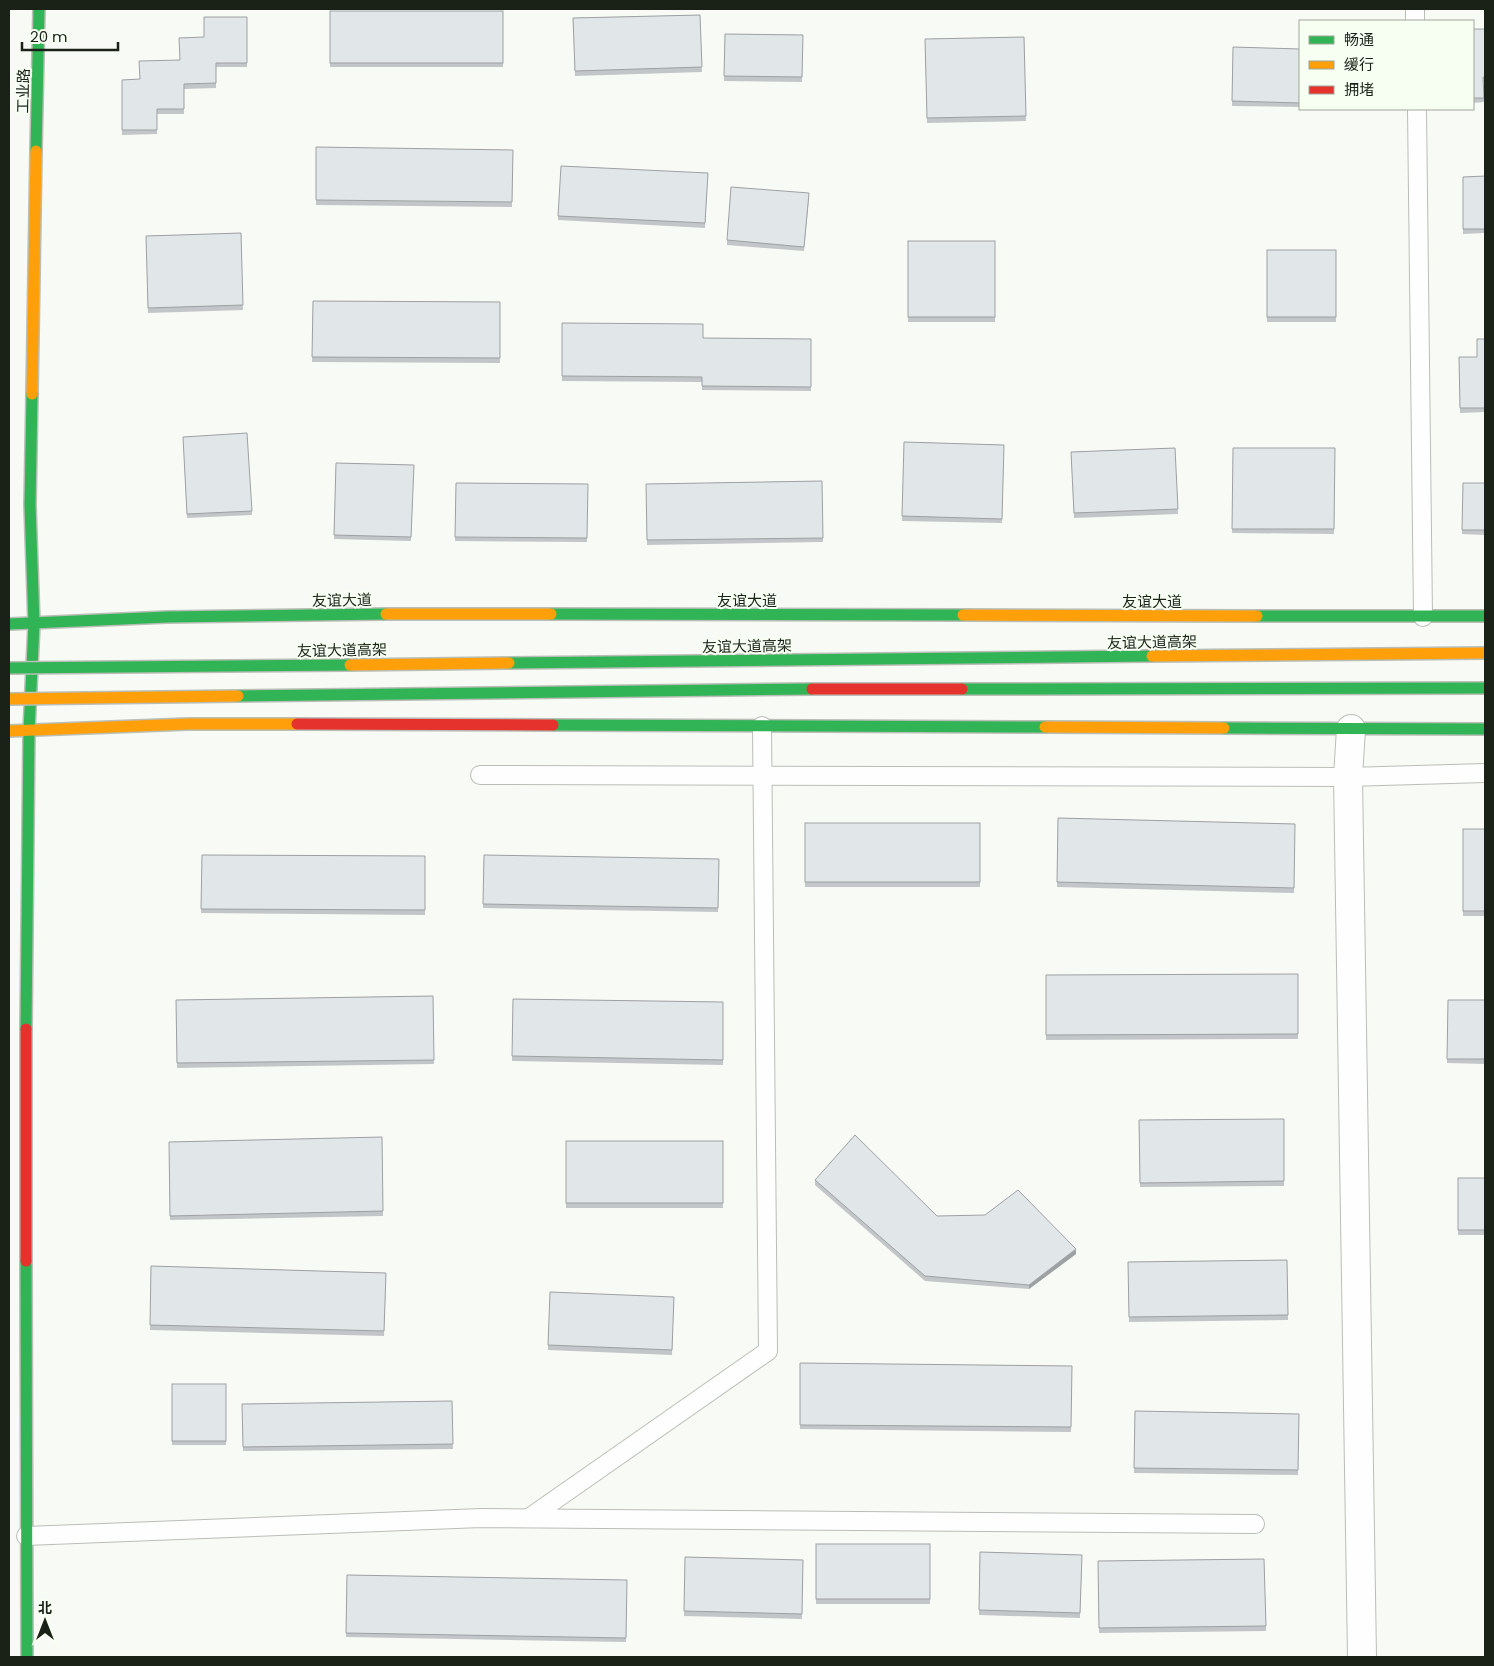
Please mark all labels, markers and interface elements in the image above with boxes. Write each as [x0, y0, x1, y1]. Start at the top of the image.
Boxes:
scale bar [22, 20, 119, 52]
legend [1299, 20, 1474, 110]
text: 20 m [30, 26, 68, 47]
text: 畅通 [1344, 29, 1374, 50]
text: 缓行 [1344, 54, 1374, 75]
street label: 工业路 [12, 68, 34, 114]
text: 拥堵 [1344, 79, 1374, 100]
street label: 友谊大道 [312, 589, 372, 611]
street label: 友谊大道 [717, 590, 777, 611]
street label: 友谊大道 [1122, 591, 1182, 612]
street label: 友谊大道高架 [1107, 631, 1197, 653]
street label: 友谊大道高架 [702, 635, 792, 657]
street label: 友谊大道高架 [297, 639, 387, 661]
north arrow [20, 1596, 70, 1646]
text: 北 [38, 1598, 52, 1618]

